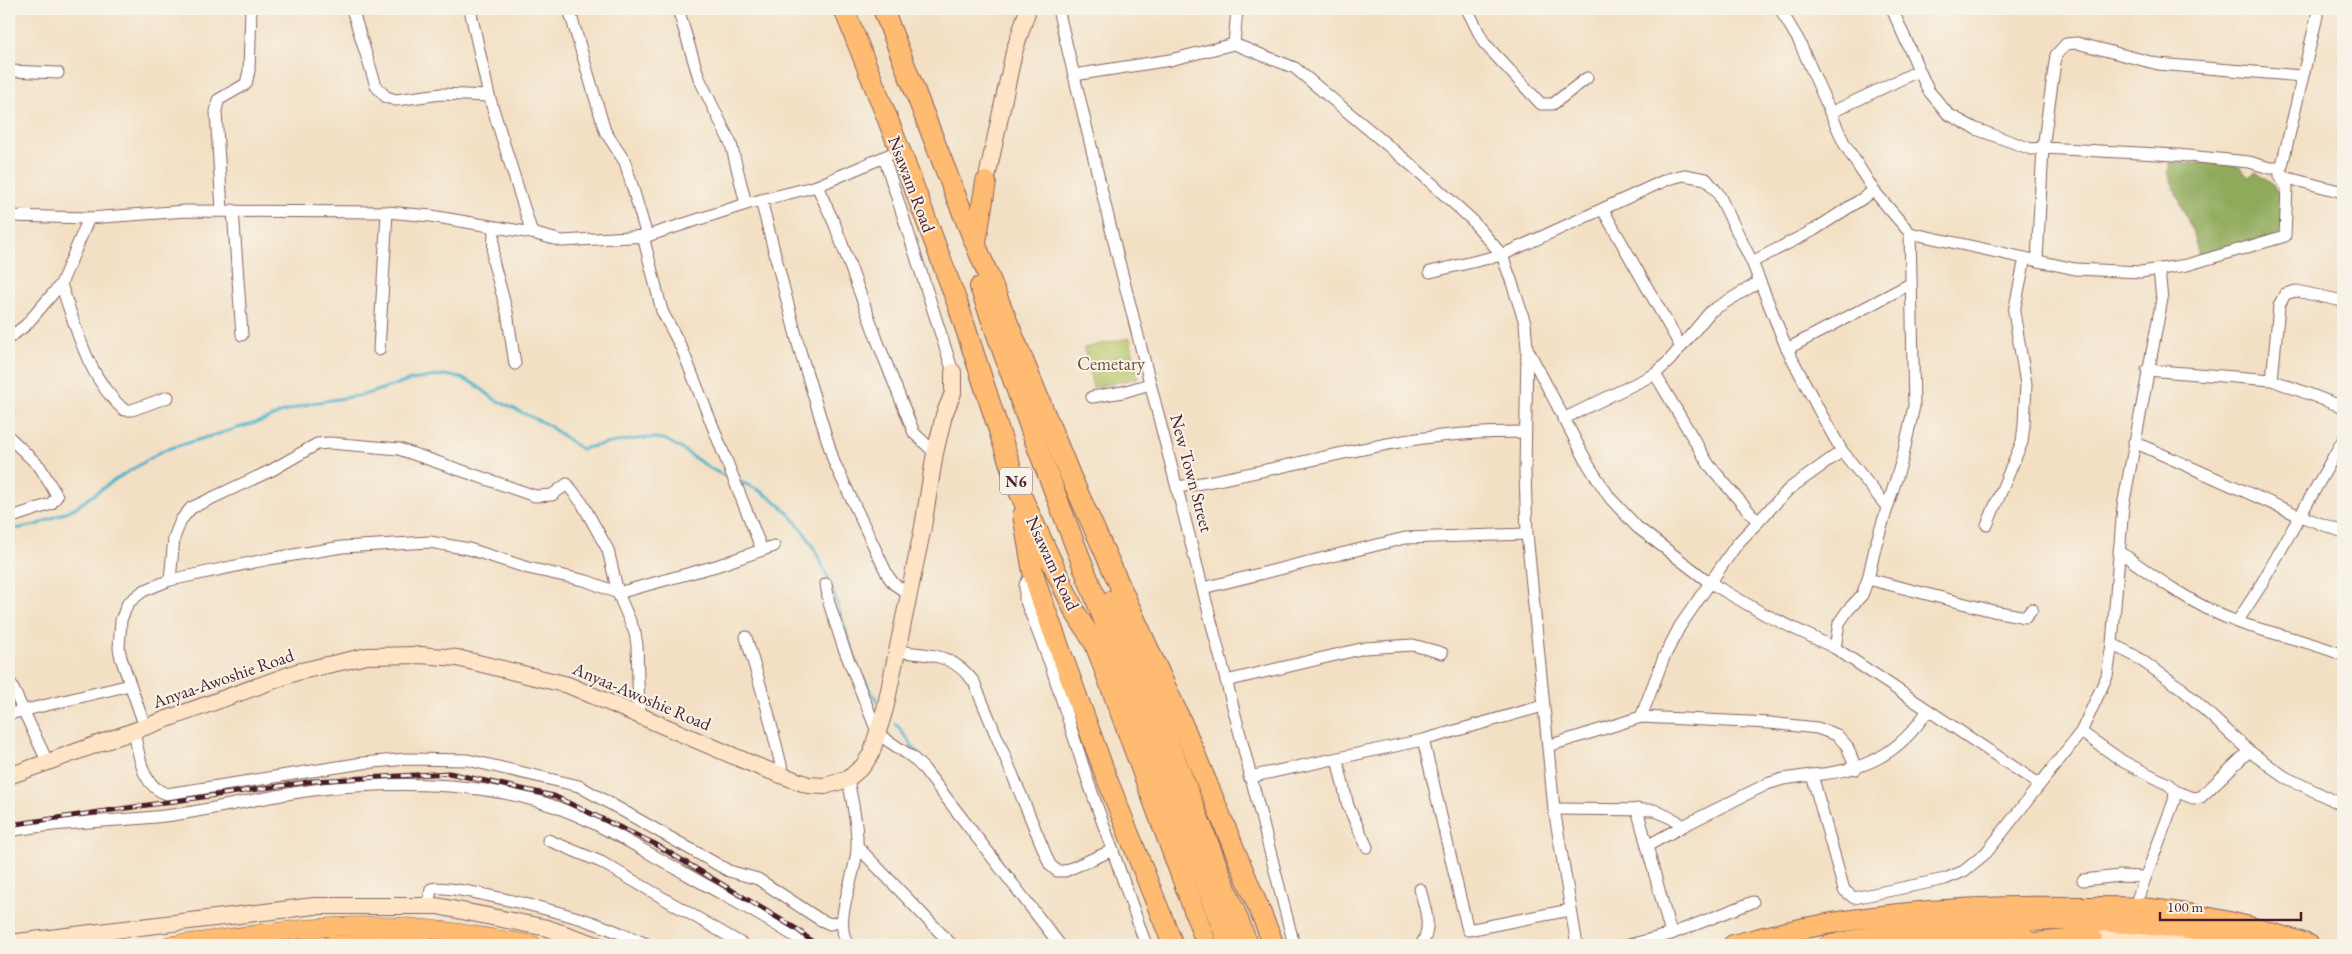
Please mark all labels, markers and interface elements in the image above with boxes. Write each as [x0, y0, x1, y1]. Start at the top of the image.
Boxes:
street label: Nsawam Road [883, 133, 941, 236]
park label: Cemetary [1077, 352, 1145, 375]
street label: New Town Street [1165, 412, 1219, 535]
road number: N6 [1000, 468, 1032, 494]
street label: Nsawam Road [1021, 512, 1085, 615]
street label: Anyaa-Awoshie Road [148, 643, 298, 713]
street label: Anyaa-Awoshie Road [568, 656, 715, 736]
scale bar [2160, 889, 2301, 921]
text: 100 m [2167, 897, 2204, 916]

